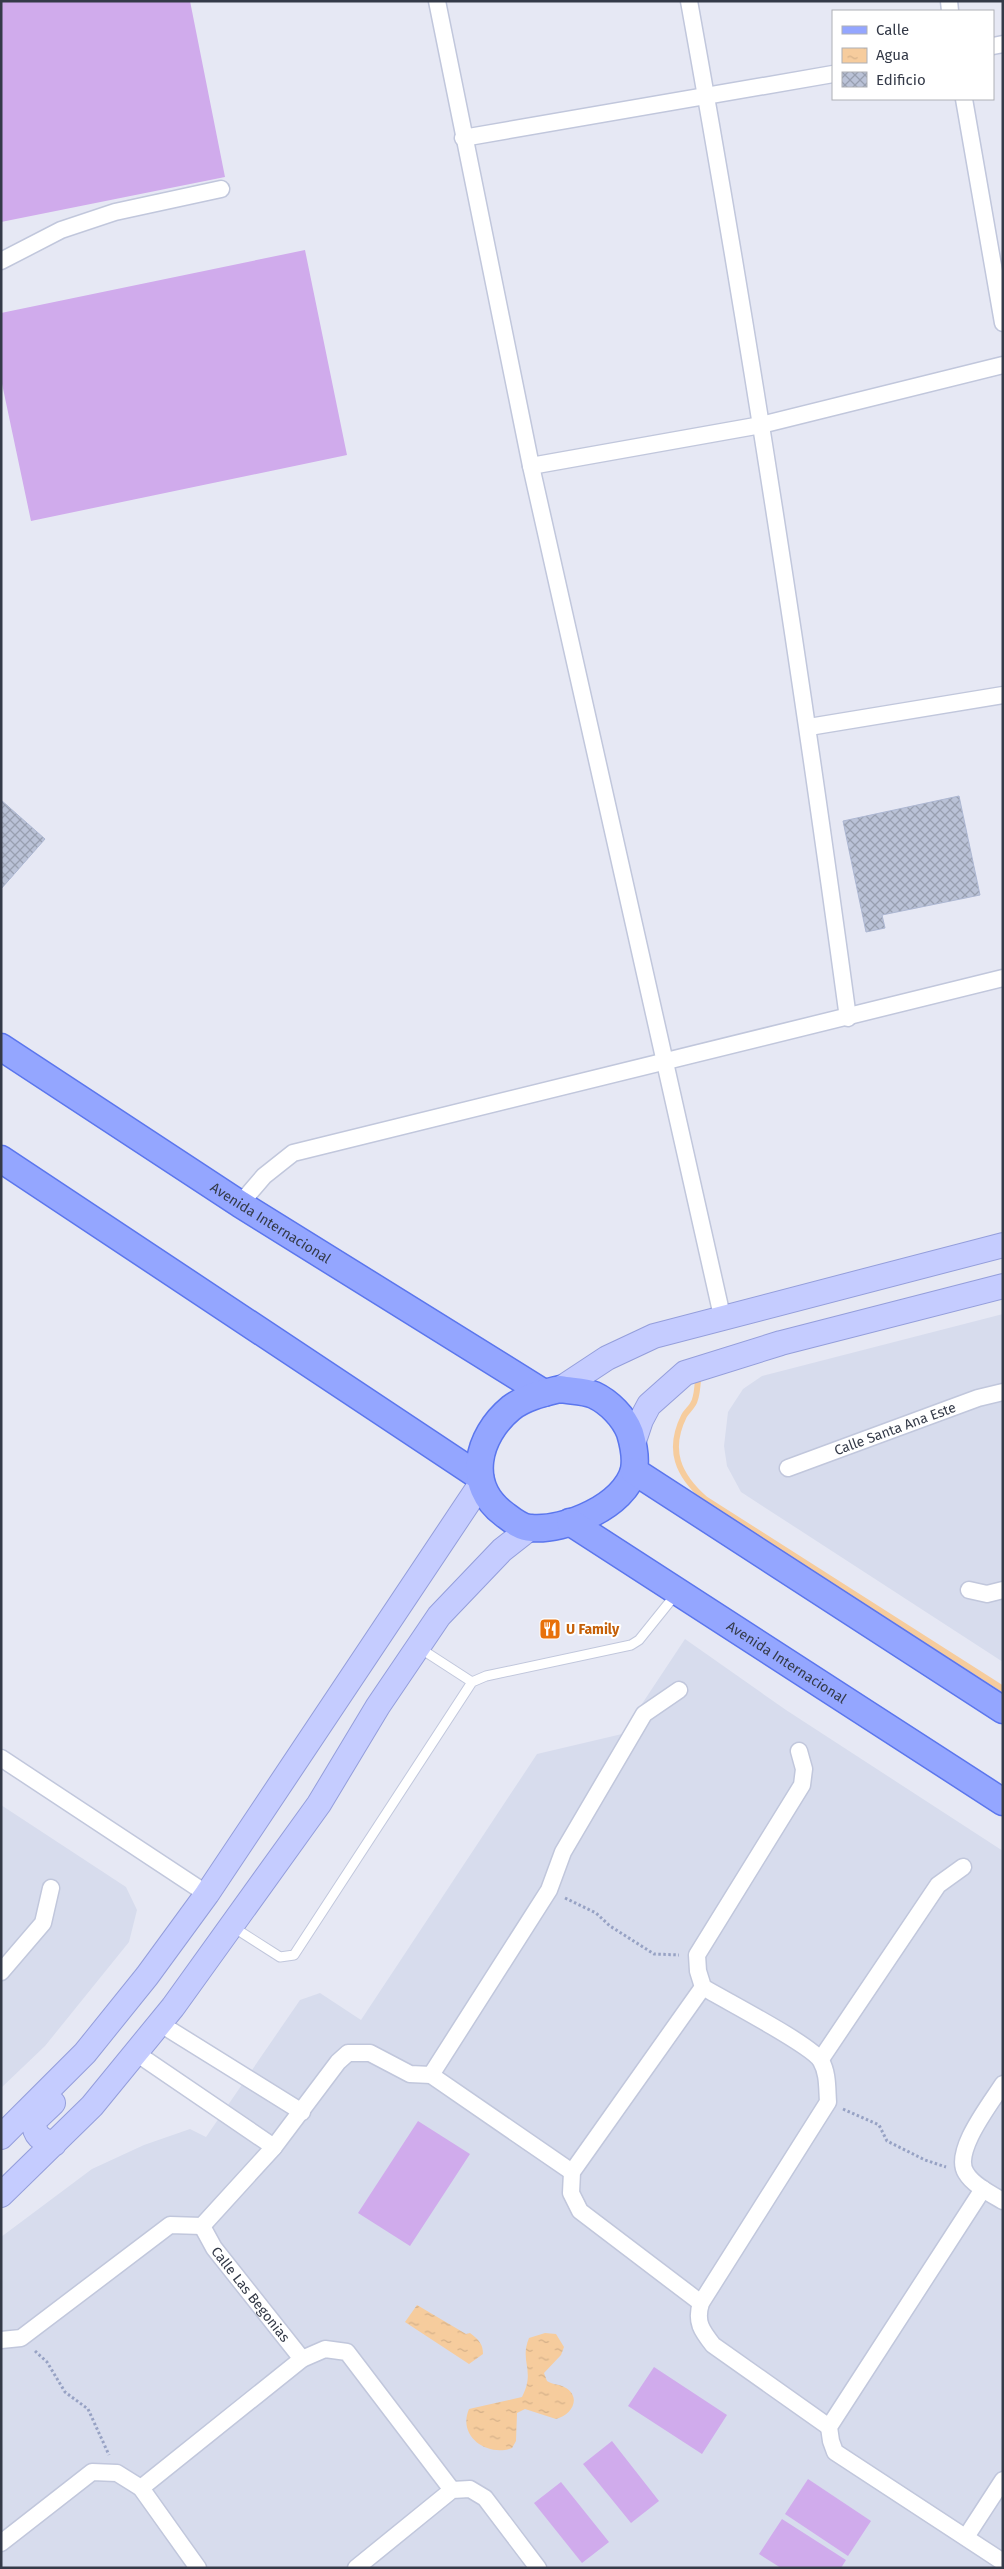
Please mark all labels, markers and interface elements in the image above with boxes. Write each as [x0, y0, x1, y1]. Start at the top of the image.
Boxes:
legend [832, 10, 994, 100]
text: Calle [876, 21, 909, 39]
text: Agua [876, 46, 909, 64]
text: Edificio [876, 71, 926, 89]
street label: Avenida Internacional [207, 1178, 334, 1267]
street label: Calle Santa Ana Este [832, 1398, 958, 1459]
restaurant icon: U Family [538, 1617, 562, 1641]
street label: Avenida Internacional [724, 1617, 850, 1707]
place label: U Family [566, 1621, 620, 1638]
street label: Calle Las Begonias [208, 2243, 294, 2346]

